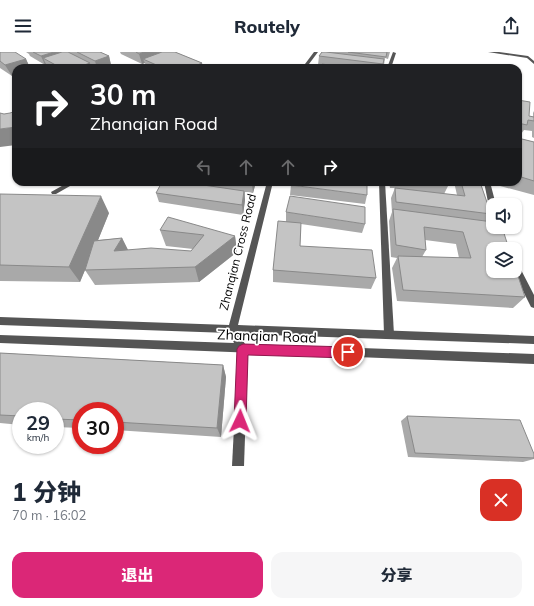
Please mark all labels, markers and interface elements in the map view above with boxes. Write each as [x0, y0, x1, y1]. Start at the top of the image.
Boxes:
icon: menu [12, 15, 34, 37]
text: Routely [234, 15, 300, 38]
icon: share [500, 15, 522, 37]
text: 30 m [90, 77, 156, 112]
icon: right [24, 80, 76, 132]
text: Zhanqian Road [90, 112, 218, 135]
icon: left [193, 156, 215, 178]
icon: ahead [235, 156, 257, 178]
icon: ahead [277, 156, 299, 178]
icon: right [319, 156, 341, 178]
street label: Zhanqian Cross Road [216, 192, 259, 312]
map controls [486, 198, 522, 278]
button: sound [486, 198, 522, 234]
button: layers [486, 242, 522, 278]
street label: Zhanqian Road [217, 325, 317, 347]
pin [331, 335, 365, 369]
icon: arrive [337, 341, 359, 363]
position arrow [219, 400, 261, 442]
speed limit sign: 30 [72, 402, 124, 454]
text: 29 [26, 410, 50, 435]
text: km/h [27, 431, 49, 444]
text: 1 分钟 [12, 477, 81, 507]
button: close [480, 479, 522, 521]
text: 70 m · 16:02 [12, 507, 86, 523]
button: 退出 [12, 552, 263, 598]
button: 分享 [271, 552, 522, 598]

